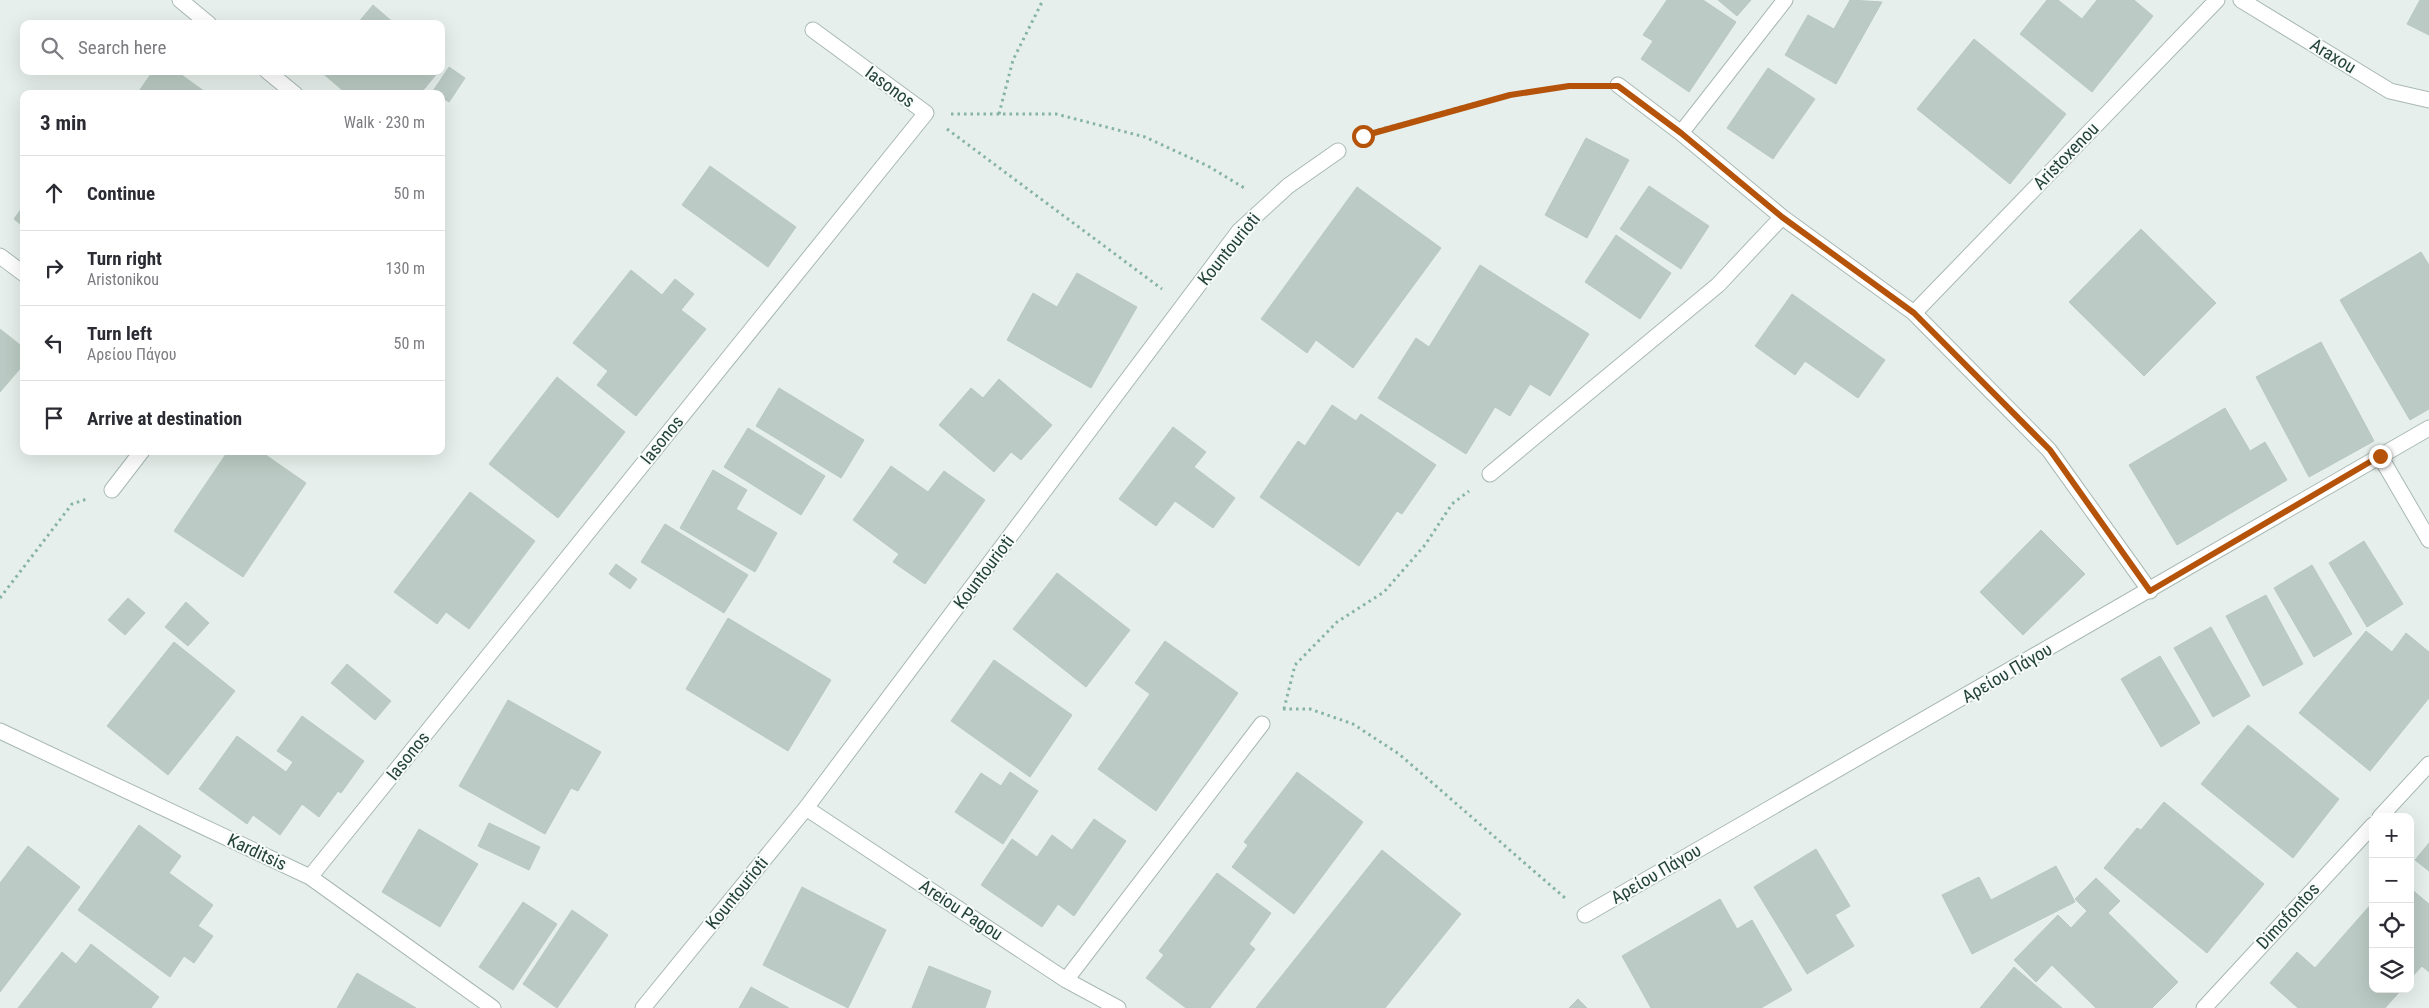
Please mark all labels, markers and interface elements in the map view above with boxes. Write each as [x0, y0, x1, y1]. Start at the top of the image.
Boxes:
search box [20, 20, 445, 75]
icon: search [38, 34, 66, 62]
street label: Araxou [2307, 34, 2360, 77]
text: Search here [78, 36, 166, 59]
street label: Iasonos [861, 62, 919, 112]
text: 3 min [40, 111, 87, 135]
text: Walk · 230 m [344, 113, 425, 132]
street label: Aristoxenou [2029, 118, 2103, 193]
route start [1352, 125, 1375, 148]
icon: ahead [40, 179, 68, 207]
text: Continue [87, 182, 155, 205]
text: 50 m [393, 184, 425, 203]
street label: Kountourioti [1193, 208, 1264, 289]
text: Turn right [87, 247, 162, 270]
icon: right [40, 254, 68, 282]
text: 130 m [386, 259, 425, 278]
text: Aristonikou [87, 270, 159, 289]
text: Turn left [87, 322, 152, 345]
icon: left [40, 329, 68, 357]
text: 50 m [393, 334, 425, 353]
text: Αρείου Πάγου [87, 345, 177, 364]
icon: arrive [40, 404, 68, 432]
text: Arrive at destination [87, 407, 242, 430]
street label: Iasonos [636, 411, 688, 468]
route end [2369, 445, 2392, 468]
street label: Kountourioti [949, 531, 1018, 613]
street label: Αρείου Πάγου [1958, 638, 2056, 707]
street label: Iasonos [382, 727, 434, 784]
map controls [2369, 813, 2414, 993]
button: + [2369, 813, 2414, 858]
street label: Karditsis [224, 829, 290, 874]
street label: Αρείου Πάγου [1607, 839, 1705, 908]
street label: Kountourioti [701, 852, 772, 933]
button: − [2369, 858, 2414, 903]
street label: Areiou Pagou [916, 875, 1007, 944]
street label: Dimofontos [2252, 878, 2324, 953]
button: locate [2369, 903, 2414, 948]
button: layers [2369, 948, 2414, 993]

